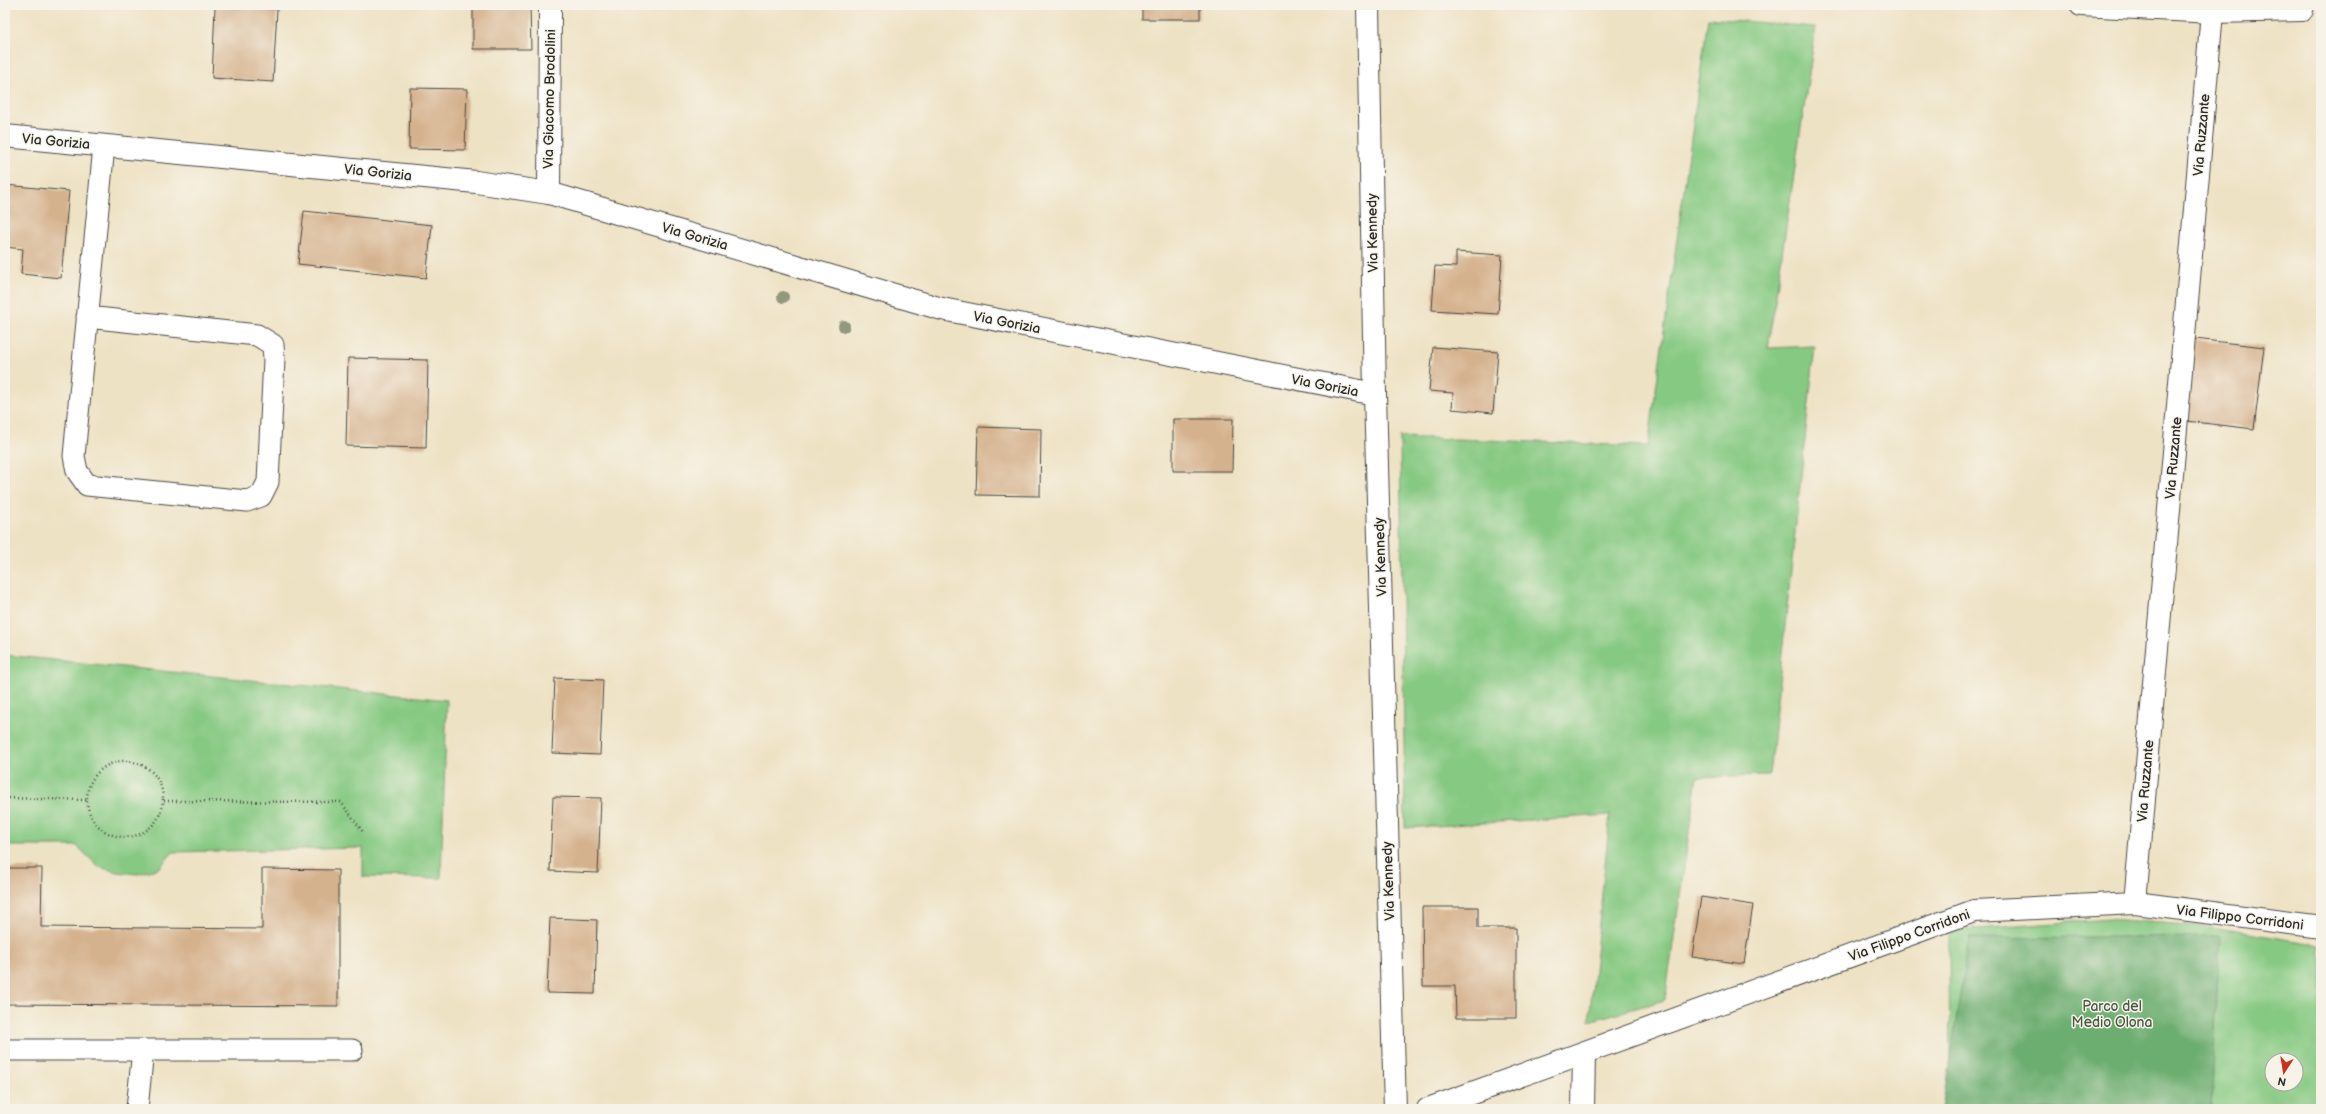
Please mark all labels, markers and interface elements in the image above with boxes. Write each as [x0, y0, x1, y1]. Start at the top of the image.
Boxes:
street label: Via Giacomo Brodolini [540, 29, 559, 169]
street label: Via Ruzzante [2189, 93, 2214, 177]
street label: Via Gorizia [21, 130, 91, 153]
street label: Via Gorizia [343, 160, 413, 185]
street label: Via Kennedy [1363, 193, 1382, 273]
street label: Via Gorizia [660, 219, 730, 254]
street label: Via Gorizia [972, 308, 1042, 337]
street label: Via Gorizia [1290, 371, 1360, 400]
street label: Via Ruzzante [2161, 416, 2186, 500]
street label: Via Kennedy [1371, 516, 1390, 597]
street label: Via Ruzzante [2133, 739, 2158, 823]
street label: Via Kennedy [1379, 840, 1398, 921]
street label: Via Filippo Corridoni [2175, 901, 2305, 934]
street label: Via Filippo Corridoni [1846, 906, 1972, 965]
park label: Parco del Medio Olona [2072, 998, 2153, 1031]
north arrow [2264, 1052, 2304, 1092]
text: N [2277, 1074, 2287, 1089]

